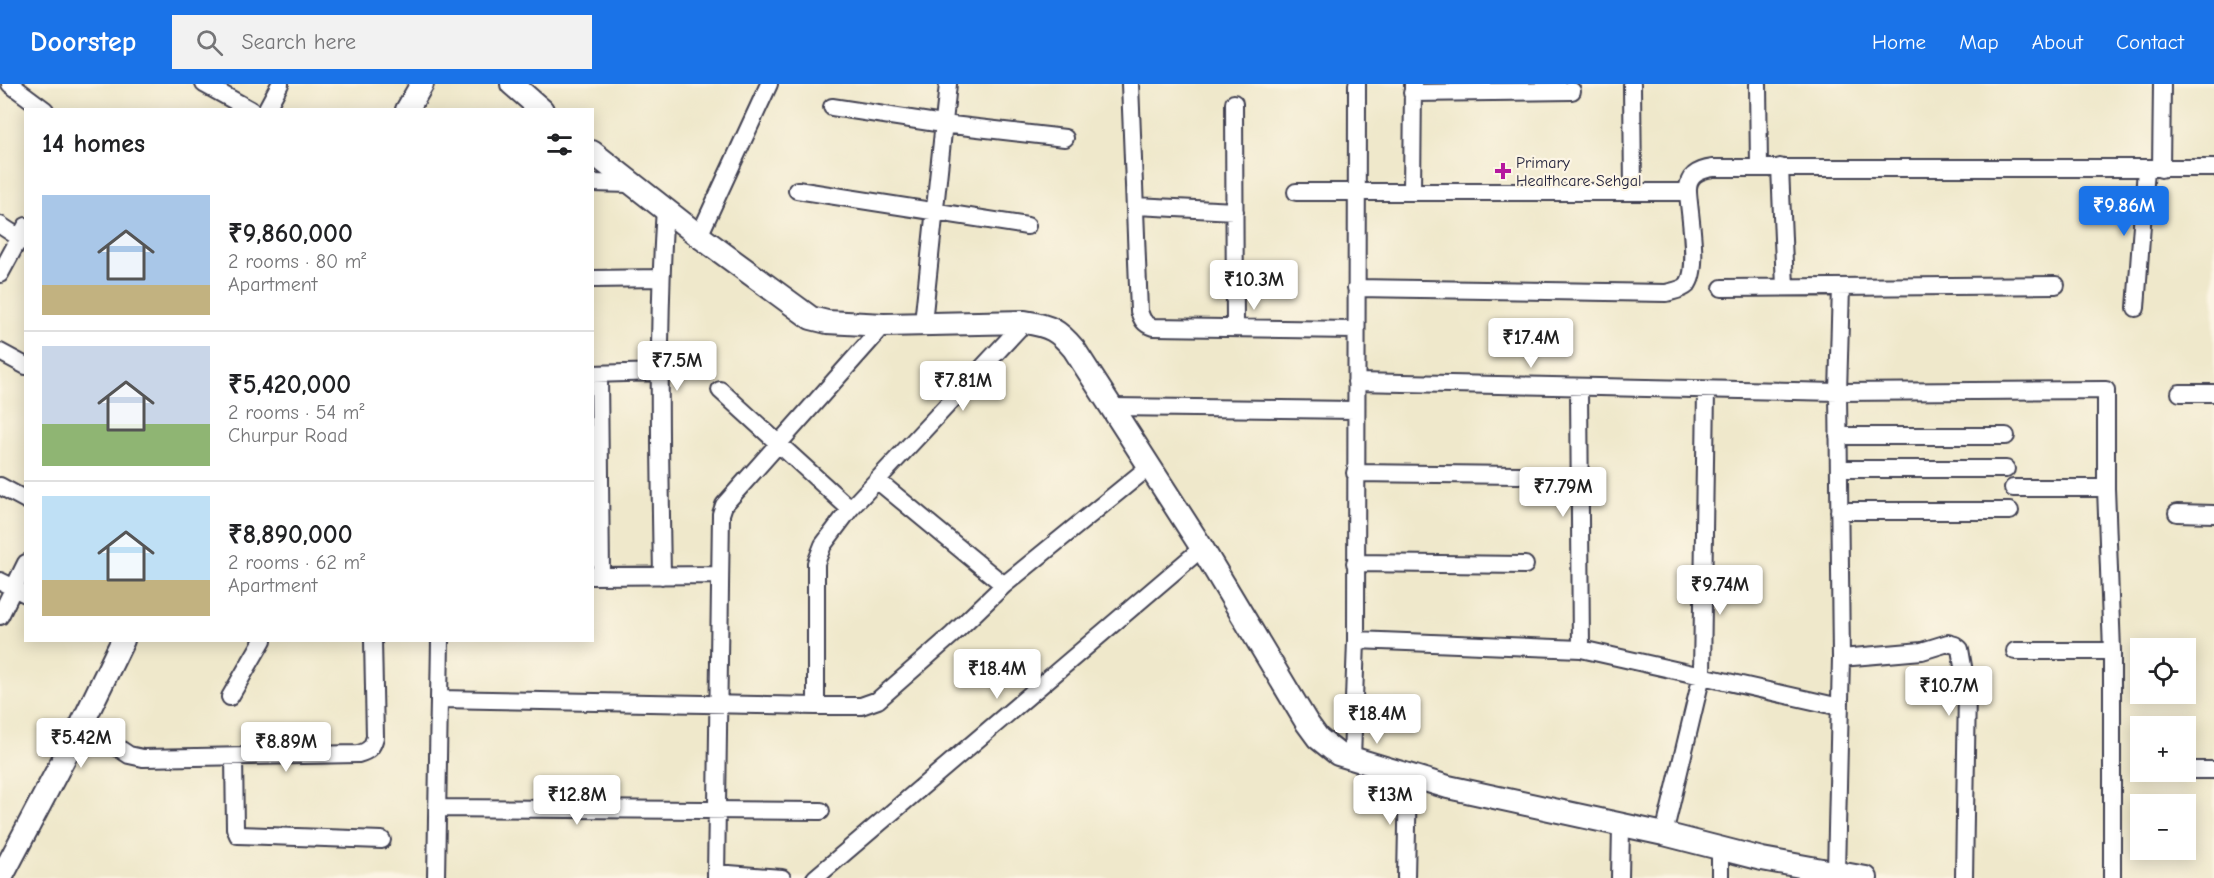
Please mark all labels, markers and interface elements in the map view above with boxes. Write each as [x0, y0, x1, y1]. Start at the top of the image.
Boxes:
search box [172, 15, 592, 69]
text: Doorstep [30, 26, 136, 58]
icon: search [193, 26, 226, 59]
text: Search here [241, 29, 356, 55]
text: Home [1872, 30, 1926, 54]
text: Map [1959, 30, 1999, 54]
text: About [2032, 30, 2083, 54]
text: Contact [2116, 30, 2184, 54]
icon: filters [543, 128, 576, 161]
text: 14 homes [42, 129, 145, 159]
place label: Primary Healthcare Sehgal [1516, 154, 1642, 190]
marker: Primary Healthcare Sehgal [1494, 162, 1512, 180]
pin: ₹9.86M [2075, 186, 2173, 237]
text: ₹9.86M [2093, 194, 2155, 217]
icon: home [90, 219, 162, 291]
text: ₹9,860,000 [228, 219, 353, 249]
text: 2 rooms · 80 m² [228, 250, 366, 273]
pin: ₹10.3M [1205, 260, 1303, 311]
text: ₹10.3M [1224, 268, 1284, 291]
text: Apartment [228, 273, 318, 296]
pin: ₹17.4M [1482, 318, 1580, 369]
text: ₹17.4M [1502, 326, 1560, 349]
pin: ₹7.5M [635, 341, 719, 392]
text: ₹7.5M [652, 349, 702, 372]
pin: ₹7.81M [914, 361, 1012, 412]
text: ₹7.81M [934, 369, 992, 392]
icon: home [90, 370, 162, 442]
text: ₹5,420,000 [228, 370, 351, 400]
text: 2 rooms · 54 m² [228, 401, 364, 424]
text: Churpur Road [228, 424, 348, 447]
pin: ₹7.79M [1514, 467, 1612, 518]
text: ₹7.79M [1533, 475, 1593, 498]
icon: home [90, 520, 162, 592]
text: ₹8,890,000 [228, 520, 353, 550]
text: 2 rooms · 62 m² [228, 551, 365, 574]
pin: ₹9.74M [1671, 565, 1769, 616]
text: ₹9.74M [1691, 573, 1749, 596]
text: Apartment [228, 574, 318, 597]
map controls [2130, 638, 2196, 860]
button: locate [2130, 638, 2196, 704]
pin: ₹18.4M [948, 649, 1046, 700]
text: ₹18.4M [968, 657, 1026, 680]
pin: ₹10.7M [1900, 666, 1998, 717]
text: ₹10.7M [1919, 674, 1979, 697]
pin: ₹18.4M [1328, 694, 1426, 745]
text: ₹18.4M [1348, 702, 1406, 725]
button: + [2130, 716, 2196, 782]
pin: ₹5.42M [32, 718, 130, 769]
pin: ₹8.89M [237, 722, 335, 773]
text: ₹5.42M [50, 726, 112, 749]
text: ₹8.89M [255, 730, 317, 753]
pin: ₹12.8M [528, 775, 626, 826]
pin: ₹13M [1354, 775, 1426, 826]
text: ₹12.8M [547, 783, 607, 806]
text: ₹13M [1367, 783, 1413, 806]
button: − [2130, 794, 2196, 860]

